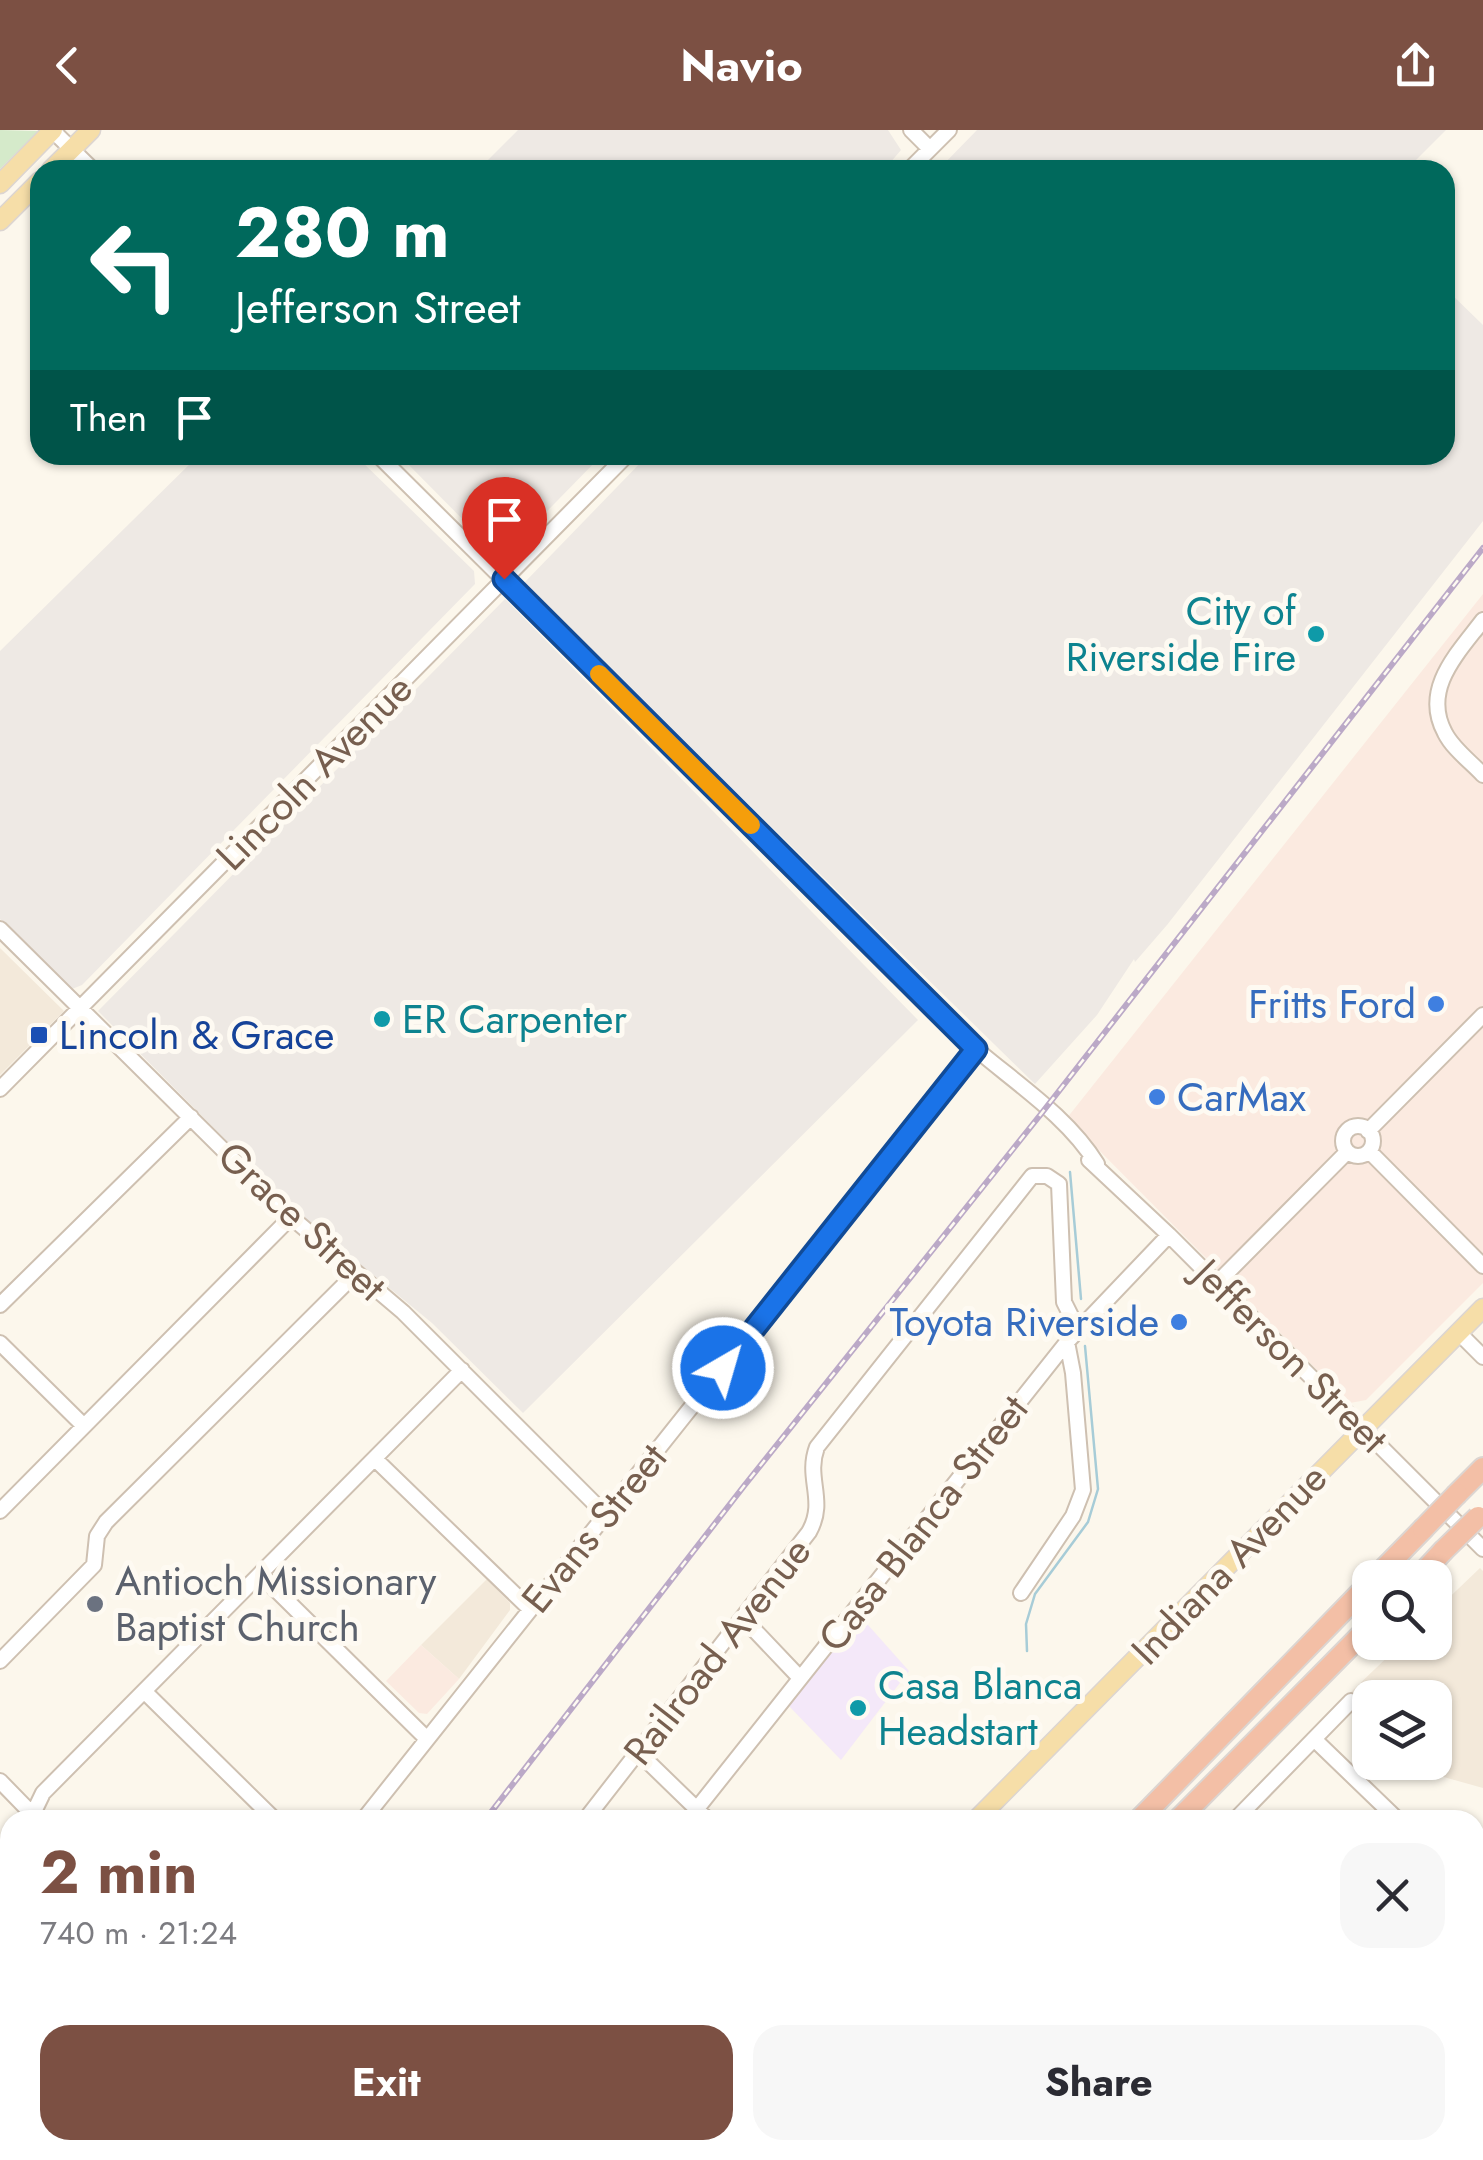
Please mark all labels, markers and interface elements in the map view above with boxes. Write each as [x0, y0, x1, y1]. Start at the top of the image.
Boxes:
text: Navio [680, 33, 803, 98]
icon: back [40, 38, 95, 93]
icon: share [1388, 38, 1443, 93]
text: 280 m [235, 182, 450, 283]
icon: left [70, 200, 200, 330]
text: Jefferson Street [235, 275, 521, 340]
text: Then [70, 390, 147, 445]
icon: arrive [167, 390, 222, 445]
pin [462, 477, 547, 580]
icon: arrive [477, 492, 532, 547]
place label: City of Riverside Fire [1066, 582, 1298, 686]
marker: City of Riverside Fire [1305, 623, 1327, 645]
street label: Lincoln Avenue [203, 661, 425, 883]
place label: Fritts Ford [1248, 975, 1416, 1033]
place label: ER Carpenter [402, 990, 627, 1048]
marker: Fritts Ford [1425, 993, 1447, 1015]
place label: Lincoln & Grace [59, 1006, 334, 1064]
marker: ER Carpenter [371, 1008, 393, 1030]
marker: Lincoln & Grace [28, 1024, 50, 1046]
place label: CarMax [1177, 1068, 1306, 1126]
marker: CarMax [1146, 1086, 1168, 1108]
street label: Grace Street [205, 1128, 399, 1314]
street label: Jefferson Street [1177, 1242, 1402, 1467]
place label: Toyota Riverside [889, 1293, 1159, 1351]
marker: Toyota Riverside [1168, 1311, 1190, 1333]
position arrow [671, 1316, 775, 1420]
street label: Casa Blanca Street [804, 1382, 1042, 1664]
street label: Evans Street [507, 1430, 681, 1625]
street label: Indiana Avenue [1118, 1450, 1340, 1678]
street label: Railroad Avenue [610, 1525, 824, 1777]
place label: Antioch Missionary Baptist Church [115, 1552, 437, 1656]
map controls [1352, 1560, 1452, 1780]
button: search [1352, 1560, 1452, 1660]
marker: Antioch Missionary Baptist Church [84, 1593, 106, 1615]
place label: Casa Blanca Headstart [878, 1656, 1082, 1760]
button: layers [1352, 1680, 1452, 1780]
marker: Casa Blanca Headstart [847, 1697, 869, 1719]
text: 2 min [40, 1829, 198, 1916]
button: close [1340, 1843, 1445, 1948]
text: 740 m · 21:24 [40, 1910, 237, 1956]
button: Exit [40, 2025, 733, 2140]
button: Share [753, 2025, 1445, 2140]

